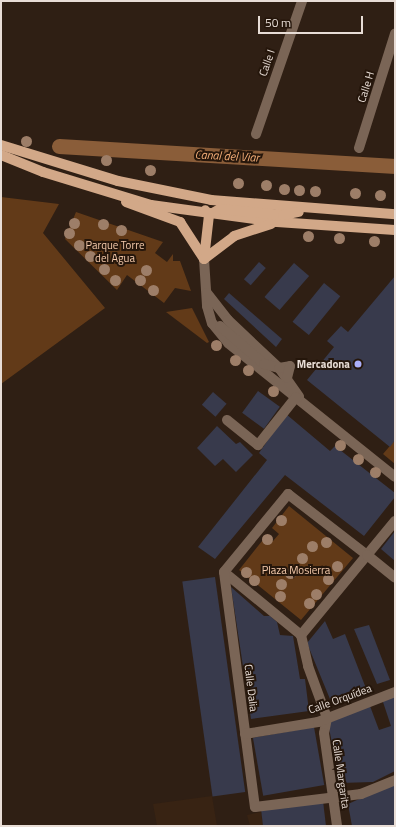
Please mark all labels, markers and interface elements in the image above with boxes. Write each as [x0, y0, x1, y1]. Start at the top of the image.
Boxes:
scale bar [260, 8, 365, 34]
text: 50 m [265, 13, 291, 32]
street label: Calle I [256, 48, 278, 78]
street label: Calle H [355, 70, 377, 104]
water label: Canal del Viar [194, 147, 260, 165]
park label: Parque Torre del Agua [86, 239, 144, 265]
place label: Mercadona [297, 357, 350, 371]
marker: Mercadona [353, 359, 363, 369]
park label: Plaza Mosierra [262, 563, 330, 577]
street label: Calle Dalia [242, 664, 260, 712]
street label: Calle Orquídea [307, 681, 373, 717]
street label: Calle Margarita [330, 739, 352, 809]

